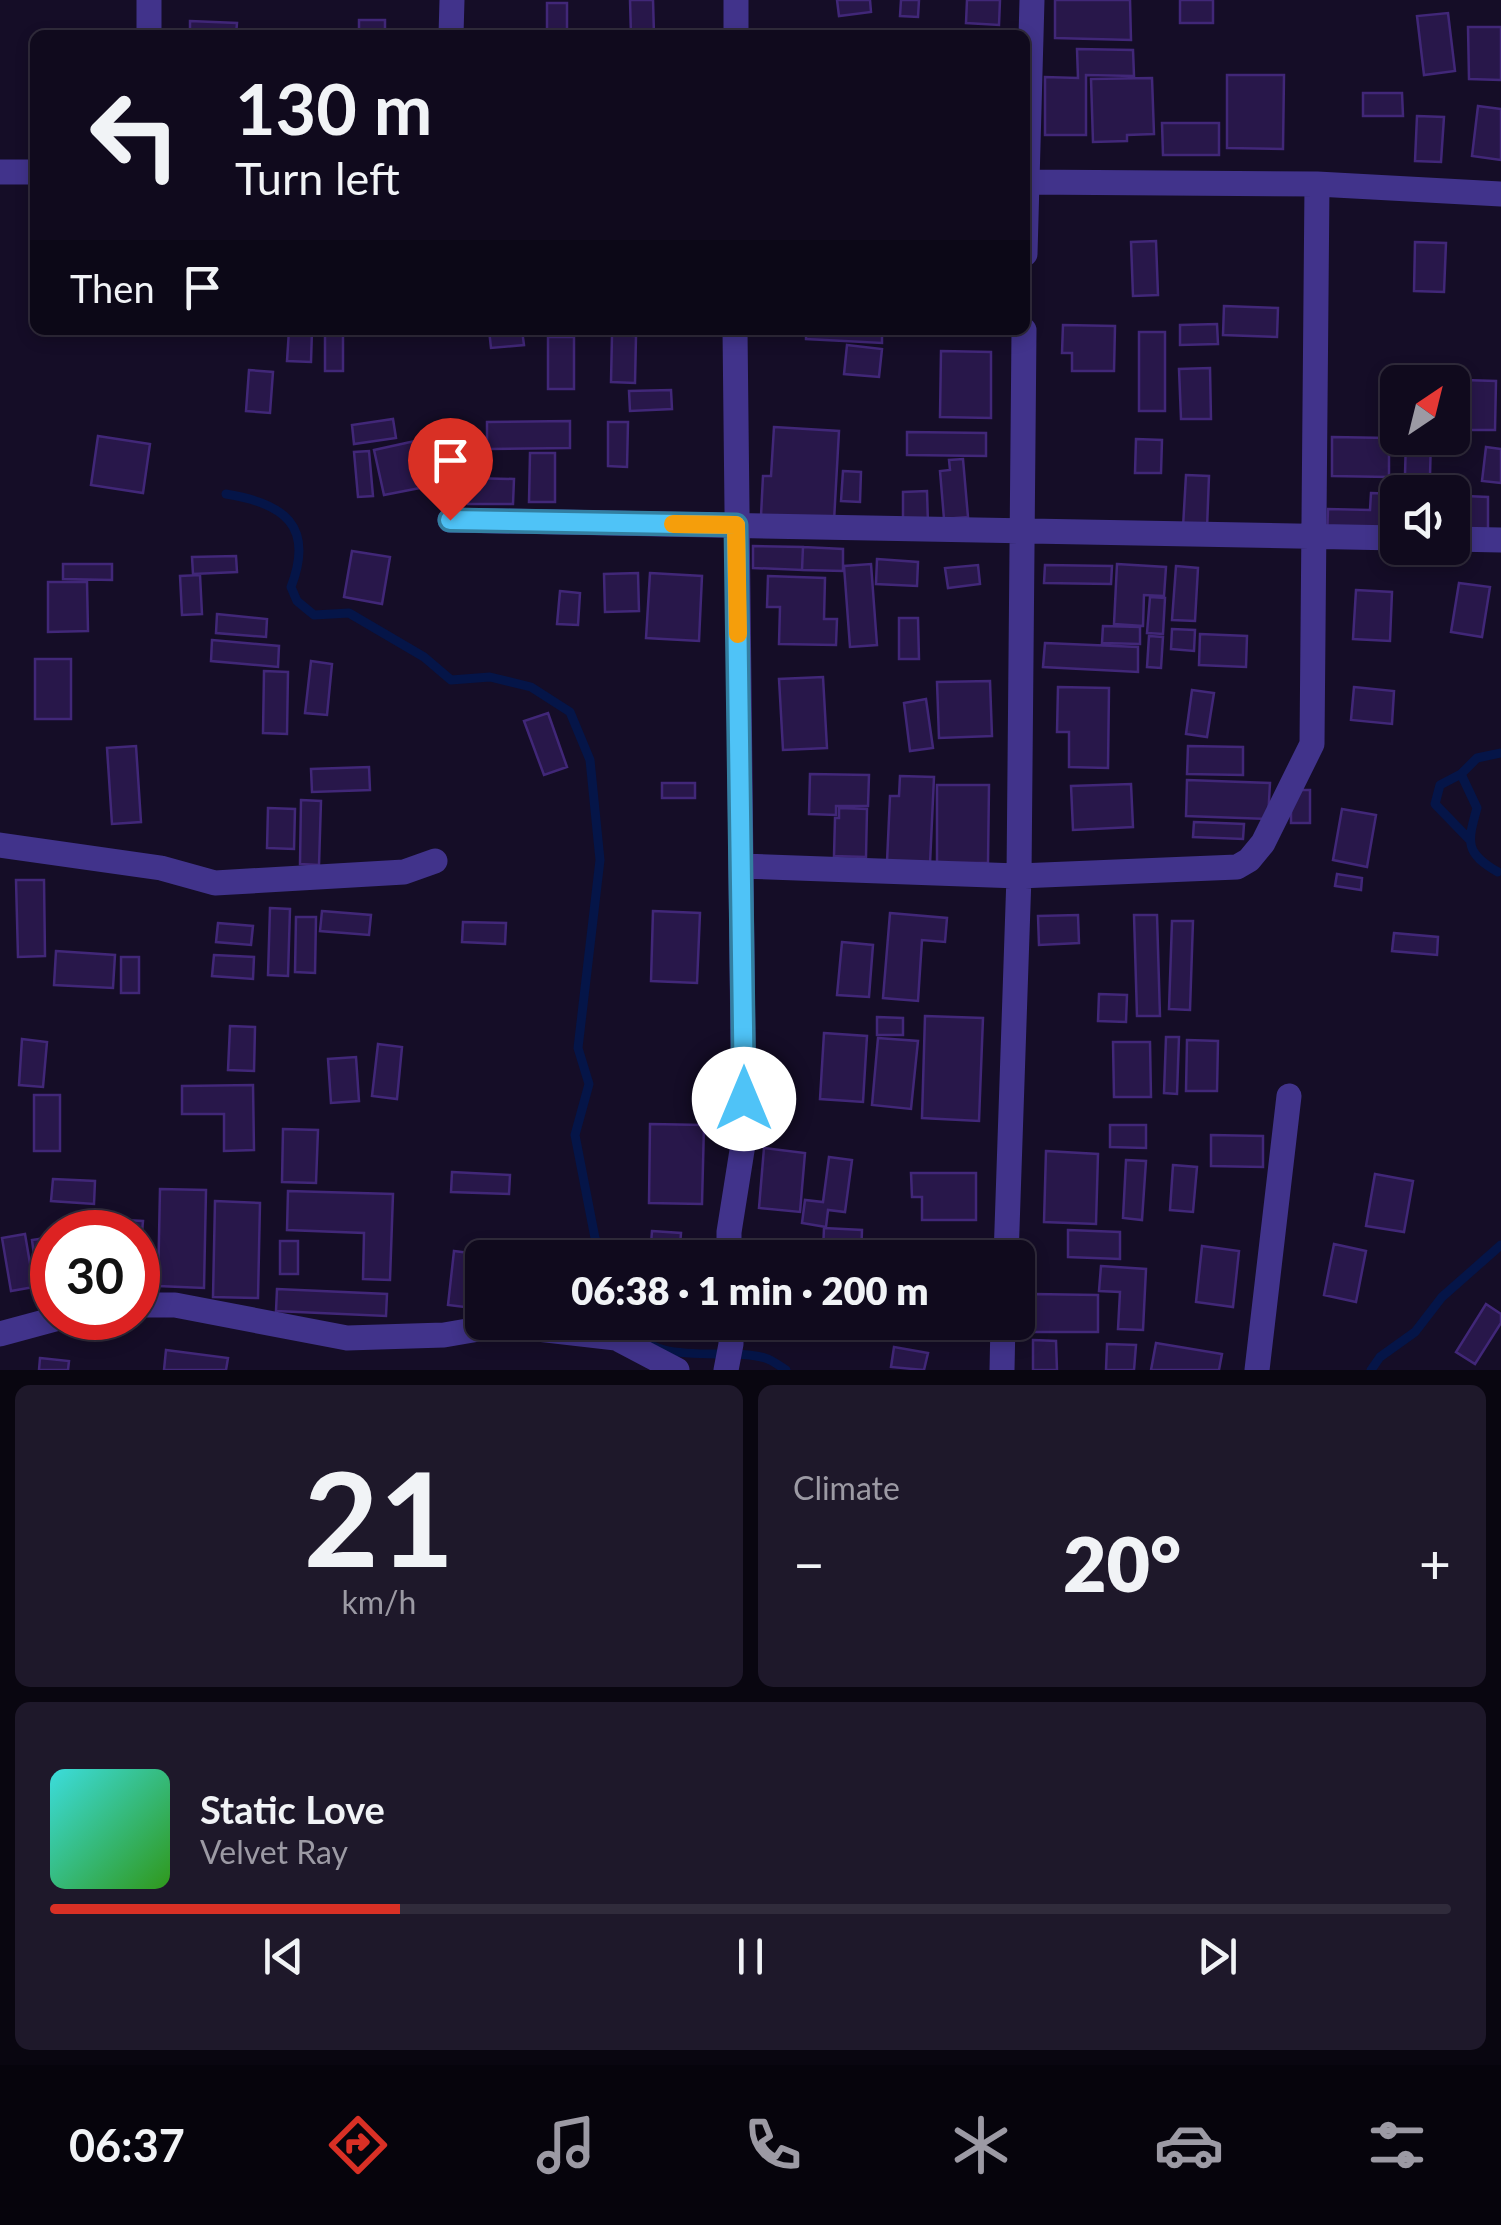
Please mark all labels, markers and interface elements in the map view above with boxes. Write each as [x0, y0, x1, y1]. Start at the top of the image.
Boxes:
text: 130 m [235, 66, 432, 150]
icon: left [70, 70, 200, 200]
text: Turn left [235, 151, 400, 205]
icon: arrive [175, 260, 230, 315]
text: Then [70, 265, 155, 311]
north arrow [1380, 365, 1470, 455]
map controls [1380, 365, 1470, 565]
pin [408, 418, 493, 521]
icon: arrive [423, 433, 478, 488]
button: sound [1380, 475, 1470, 565]
position arrow [692, 1047, 796, 1151]
speed limit sign: 30 [30, 1210, 160, 1340]
text: 06:38 · 1 min · 200 m [571, 1267, 929, 1313]
text: 21 [304, 1439, 454, 1595]
text: Climate [793, 1468, 900, 1507]
text: 20° [1063, 1518, 1181, 1608]
text: − [793, 1530, 825, 1596]
text: + [1419, 1530, 1451, 1596]
text: km/h [342, 1582, 416, 1621]
text: Static Love [200, 1786, 385, 1832]
text: Velvet Ray [200, 1832, 348, 1871]
icon: previous [256, 1929, 311, 1984]
icon: pause [723, 1929, 778, 1984]
icon: next [1190, 1929, 1245, 1984]
icon: directions [323, 2110, 393, 2180]
icon: music [531, 2110, 601, 2180]
icon: phone [738, 2110, 808, 2180]
icon: climate [946, 2110, 1016, 2180]
icon: car [1154, 2110, 1224, 2180]
icon: filters [1362, 2110, 1432, 2180]
text: 06:37 [69, 2118, 185, 2172]

